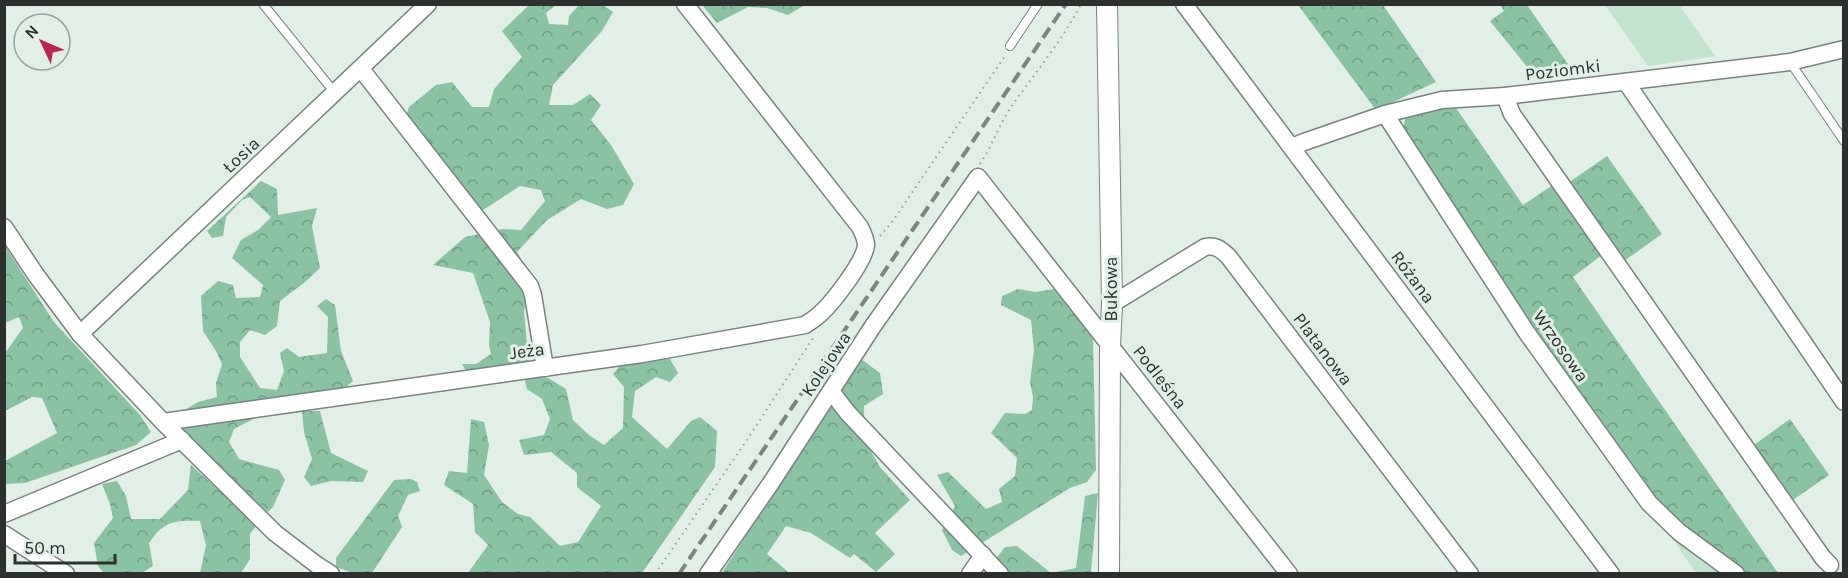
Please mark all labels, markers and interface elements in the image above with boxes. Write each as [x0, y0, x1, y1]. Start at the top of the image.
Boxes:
north arrow [12, 12, 72, 72]
text: N [21, 21, 42, 43]
street label: Poziomki [1524, 54, 1602, 86]
street label: Łosia [218, 132, 264, 178]
street label: Różana [1386, 246, 1440, 308]
street label: Bukowa [1100, 256, 1122, 322]
street label: Wrzosowa [1528, 306, 1594, 386]
street label: Platanowa [1289, 308, 1357, 390]
street label: Kolejowa [796, 327, 856, 401]
street label: Jeża [508, 338, 546, 364]
street label: Podleśna [1128, 341, 1192, 413]
scale bar [15, 527, 116, 565]
text: 50 m [24, 537, 66, 559]

